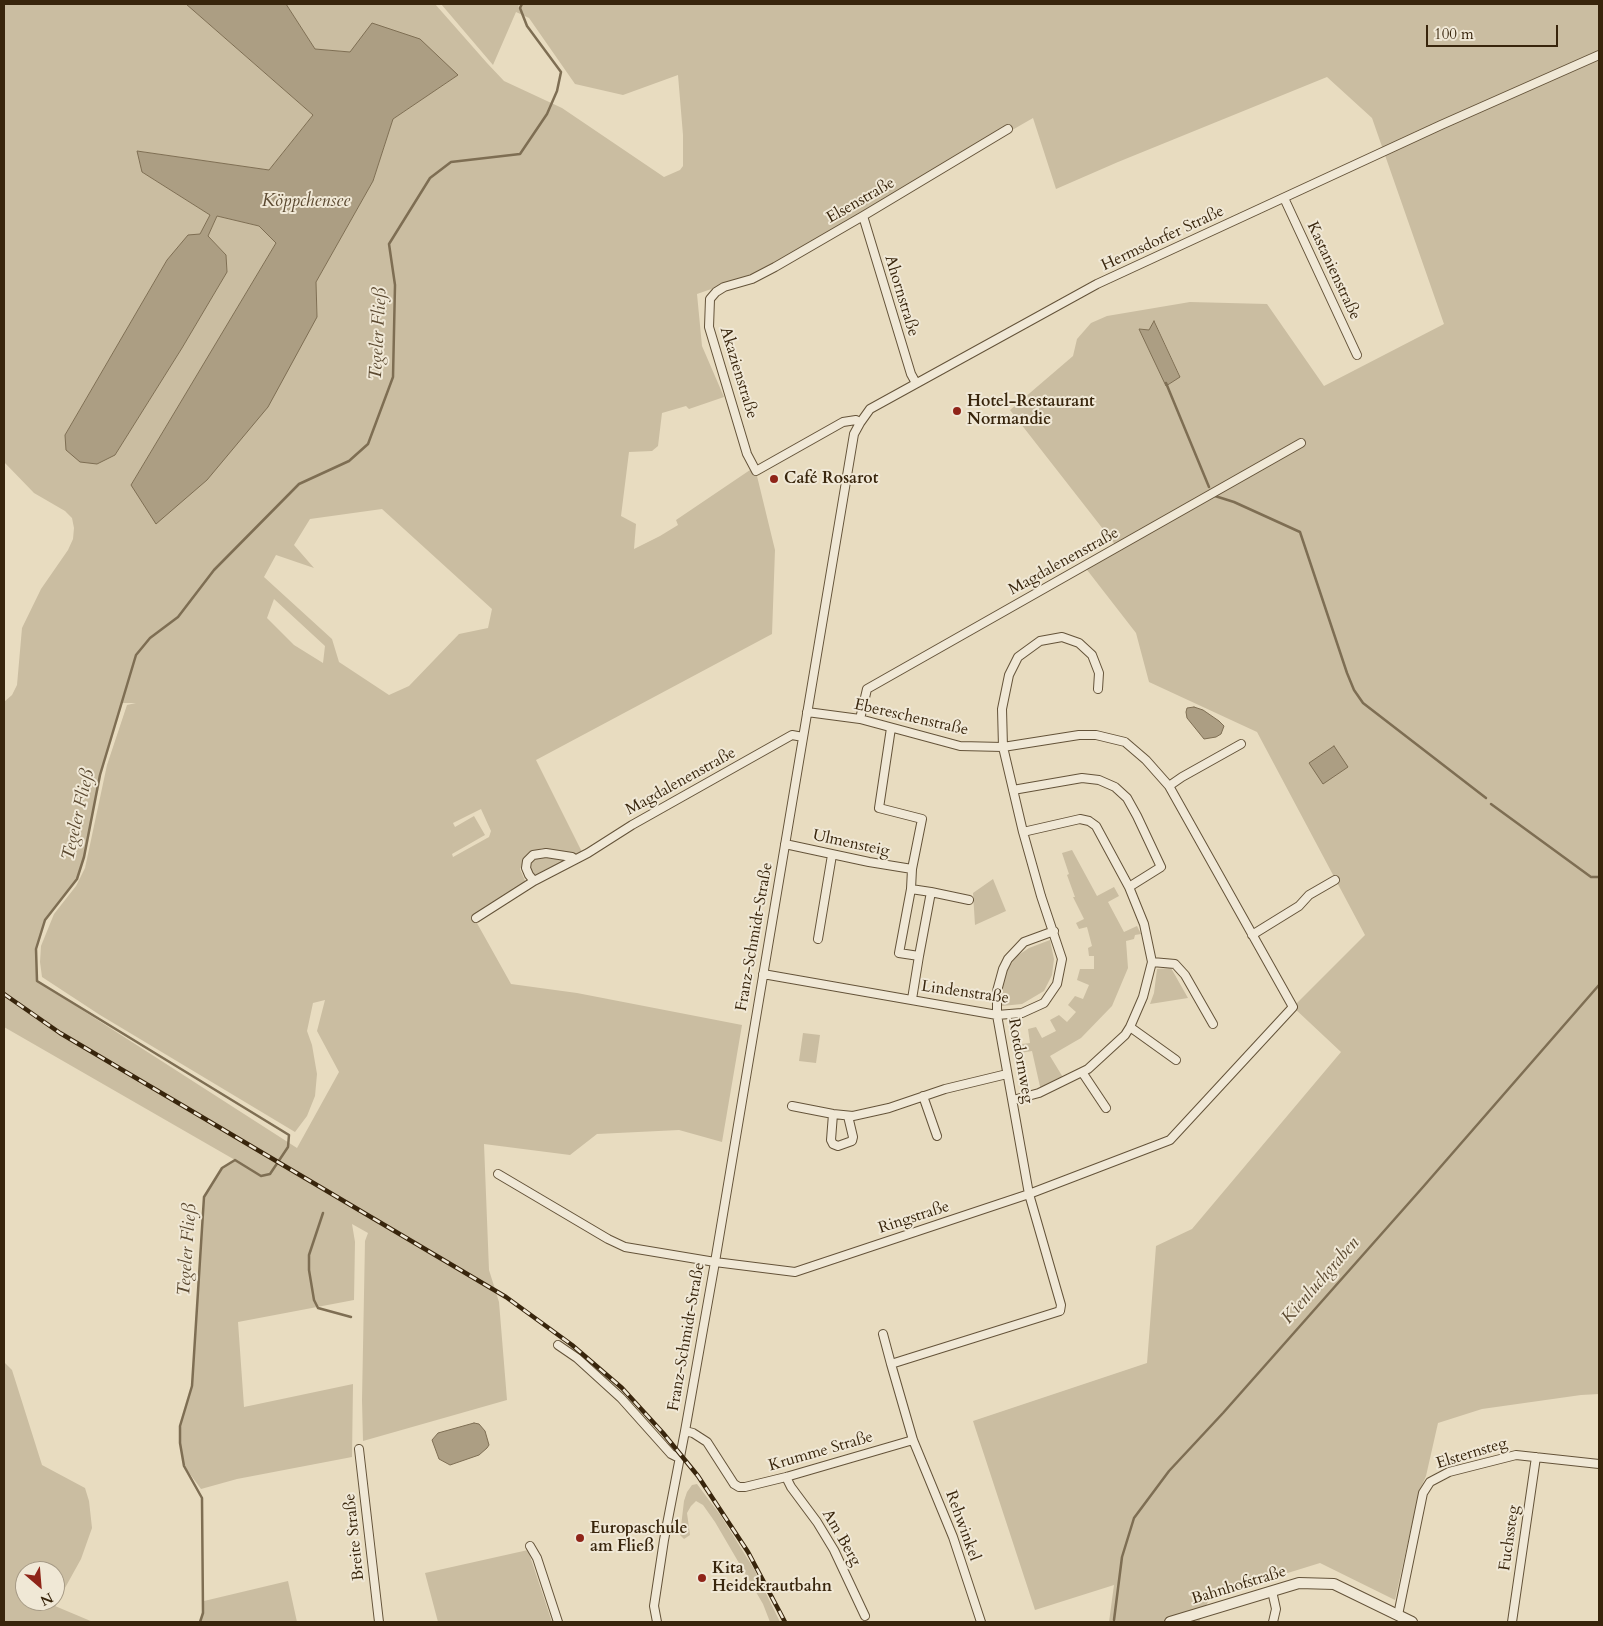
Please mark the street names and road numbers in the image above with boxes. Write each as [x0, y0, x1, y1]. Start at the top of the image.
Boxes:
street label: Elsenstraße [823, 174, 899, 228]
street label: Hermsdorfer Straße [1099, 202, 1227, 276]
street label: Kastanienstraße [1302, 219, 1364, 323]
street label: Ahornstraße [880, 253, 922, 339]
street label: Akazienstraße [715, 325, 761, 421]
street label: Magdalenenstraße [1006, 524, 1122, 600]
street label: Ebereschenstraße [852, 696, 970, 740]
street label: Magdalenenstraße [623, 744, 739, 820]
street label: Ulmensteig [811, 826, 891, 862]
street label: Franz-Schmidt-Straße [732, 861, 778, 1013]
street label: Lindenstraße [920, 977, 1010, 1009]
street label: Rotdornweg [1003, 1017, 1037, 1105]
street label: Ringstraße [876, 1197, 952, 1239]
street label: Franz-Schmidt-Straße [664, 1261, 710, 1413]
street label: Krumme Straße [767, 1428, 875, 1476]
street label: Elsternsteg [1434, 1434, 1510, 1474]
street label: Rehwinkel [940, 1488, 984, 1564]
street label: Breite Straße [341, 1492, 369, 1582]
street label: Fuchssteg [1496, 1504, 1524, 1572]
street label: Am Berg [817, 1506, 865, 1570]
street label: Bahnhofstraße [1189, 1563, 1289, 1609]

